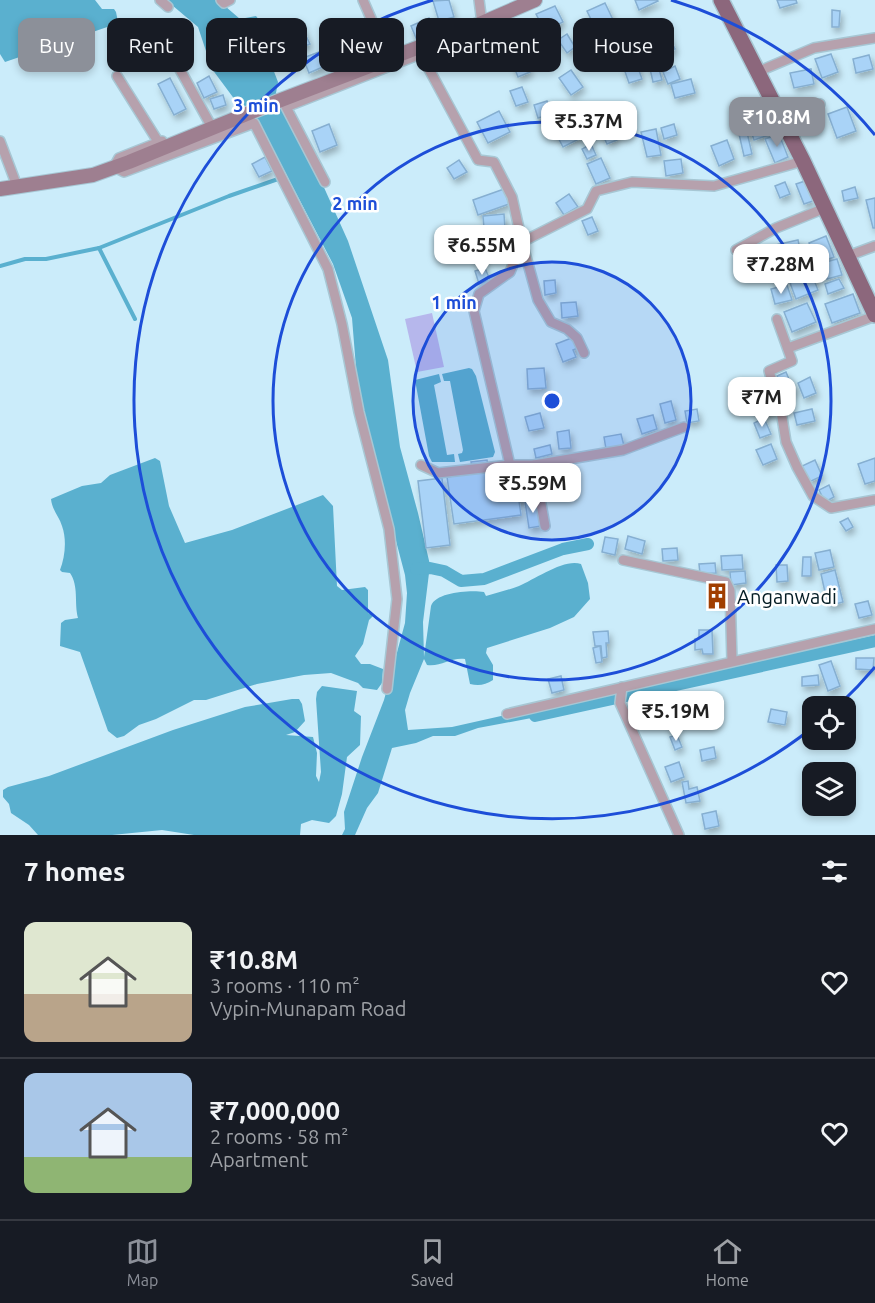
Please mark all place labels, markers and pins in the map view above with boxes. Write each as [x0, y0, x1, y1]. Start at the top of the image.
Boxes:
pin: ₹10.8M [728, 97, 826, 148]
pin: ₹5.37M [540, 101, 638, 152]
pin: ₹6.55M [433, 225, 531, 276]
pin: ₹7.28M [732, 244, 830, 295]
pin: ₹7M [733, 377, 791, 428]
centre of rings [542, 391, 562, 411]
pin: ₹5.59M [484, 463, 582, 514]
building icon: Anganwadi [702, 581, 732, 611]
place label: Anganwadi [737, 585, 837, 608]
pin: ₹5.19M [627, 691, 725, 742]

